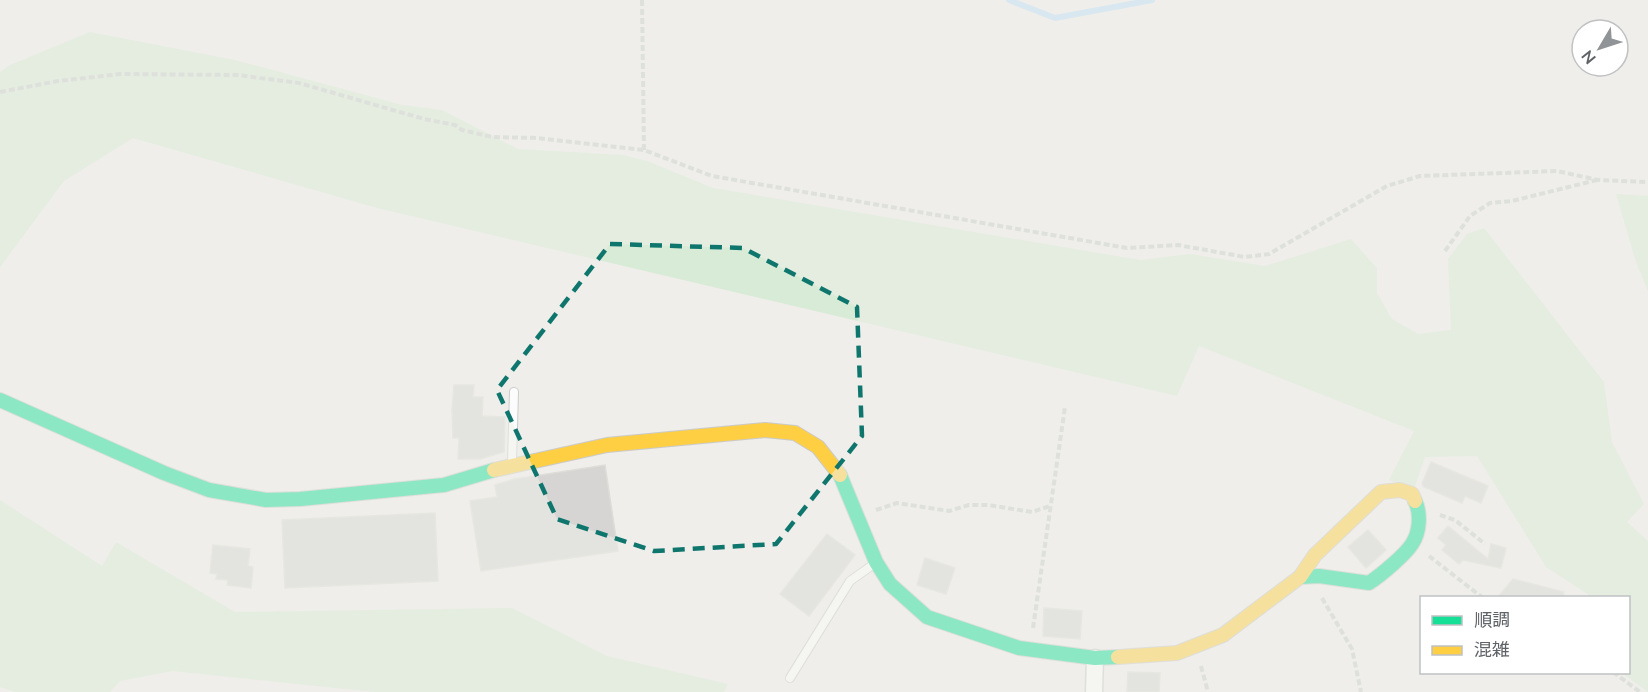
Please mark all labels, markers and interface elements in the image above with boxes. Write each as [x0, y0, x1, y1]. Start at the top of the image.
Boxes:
north arrow [1570, 18, 1630, 78]
text: N [1577, 45, 1601, 68]
legend [1420, 596, 1630, 674]
text: 順調 [1474, 608, 1510, 632]
text: 混雑 [1474, 638, 1510, 662]

